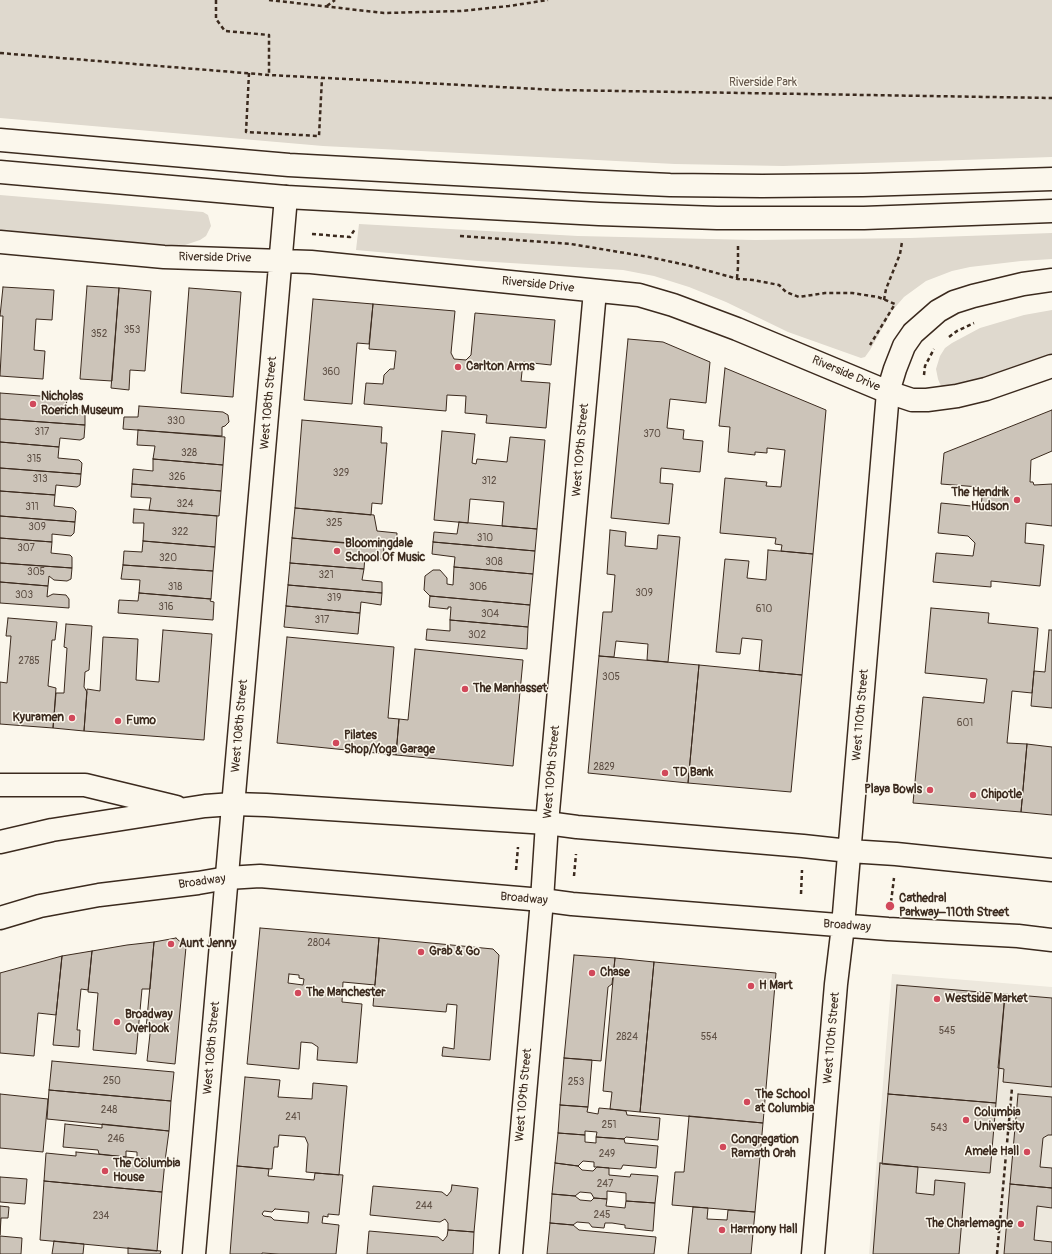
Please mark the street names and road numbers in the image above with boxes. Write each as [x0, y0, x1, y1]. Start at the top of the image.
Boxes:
street label: Riverside Drive [179, 250, 251, 266]
street label: Riverside Drive [501, 274, 575, 296]
street label: Riverside Drive [810, 353, 882, 395]
street label: West 108th Street [258, 356, 280, 450]
street label: West 109th Street [570, 403, 592, 497]
street label: West 110th Street [850, 668, 872, 762]
street label: West 108th Street [229, 679, 251, 773]
street label: West 109th Street [541, 725, 563, 819]
street label: Broadway [177, 872, 227, 892]
street label: Broadway [500, 890, 548, 908]
street label: Broadway [823, 917, 871, 935]
street label: West 110th Street [821, 991, 843, 1085]
street label: West 108th Street [201, 1001, 223, 1095]
street label: West 109th Street [513, 1048, 535, 1142]

